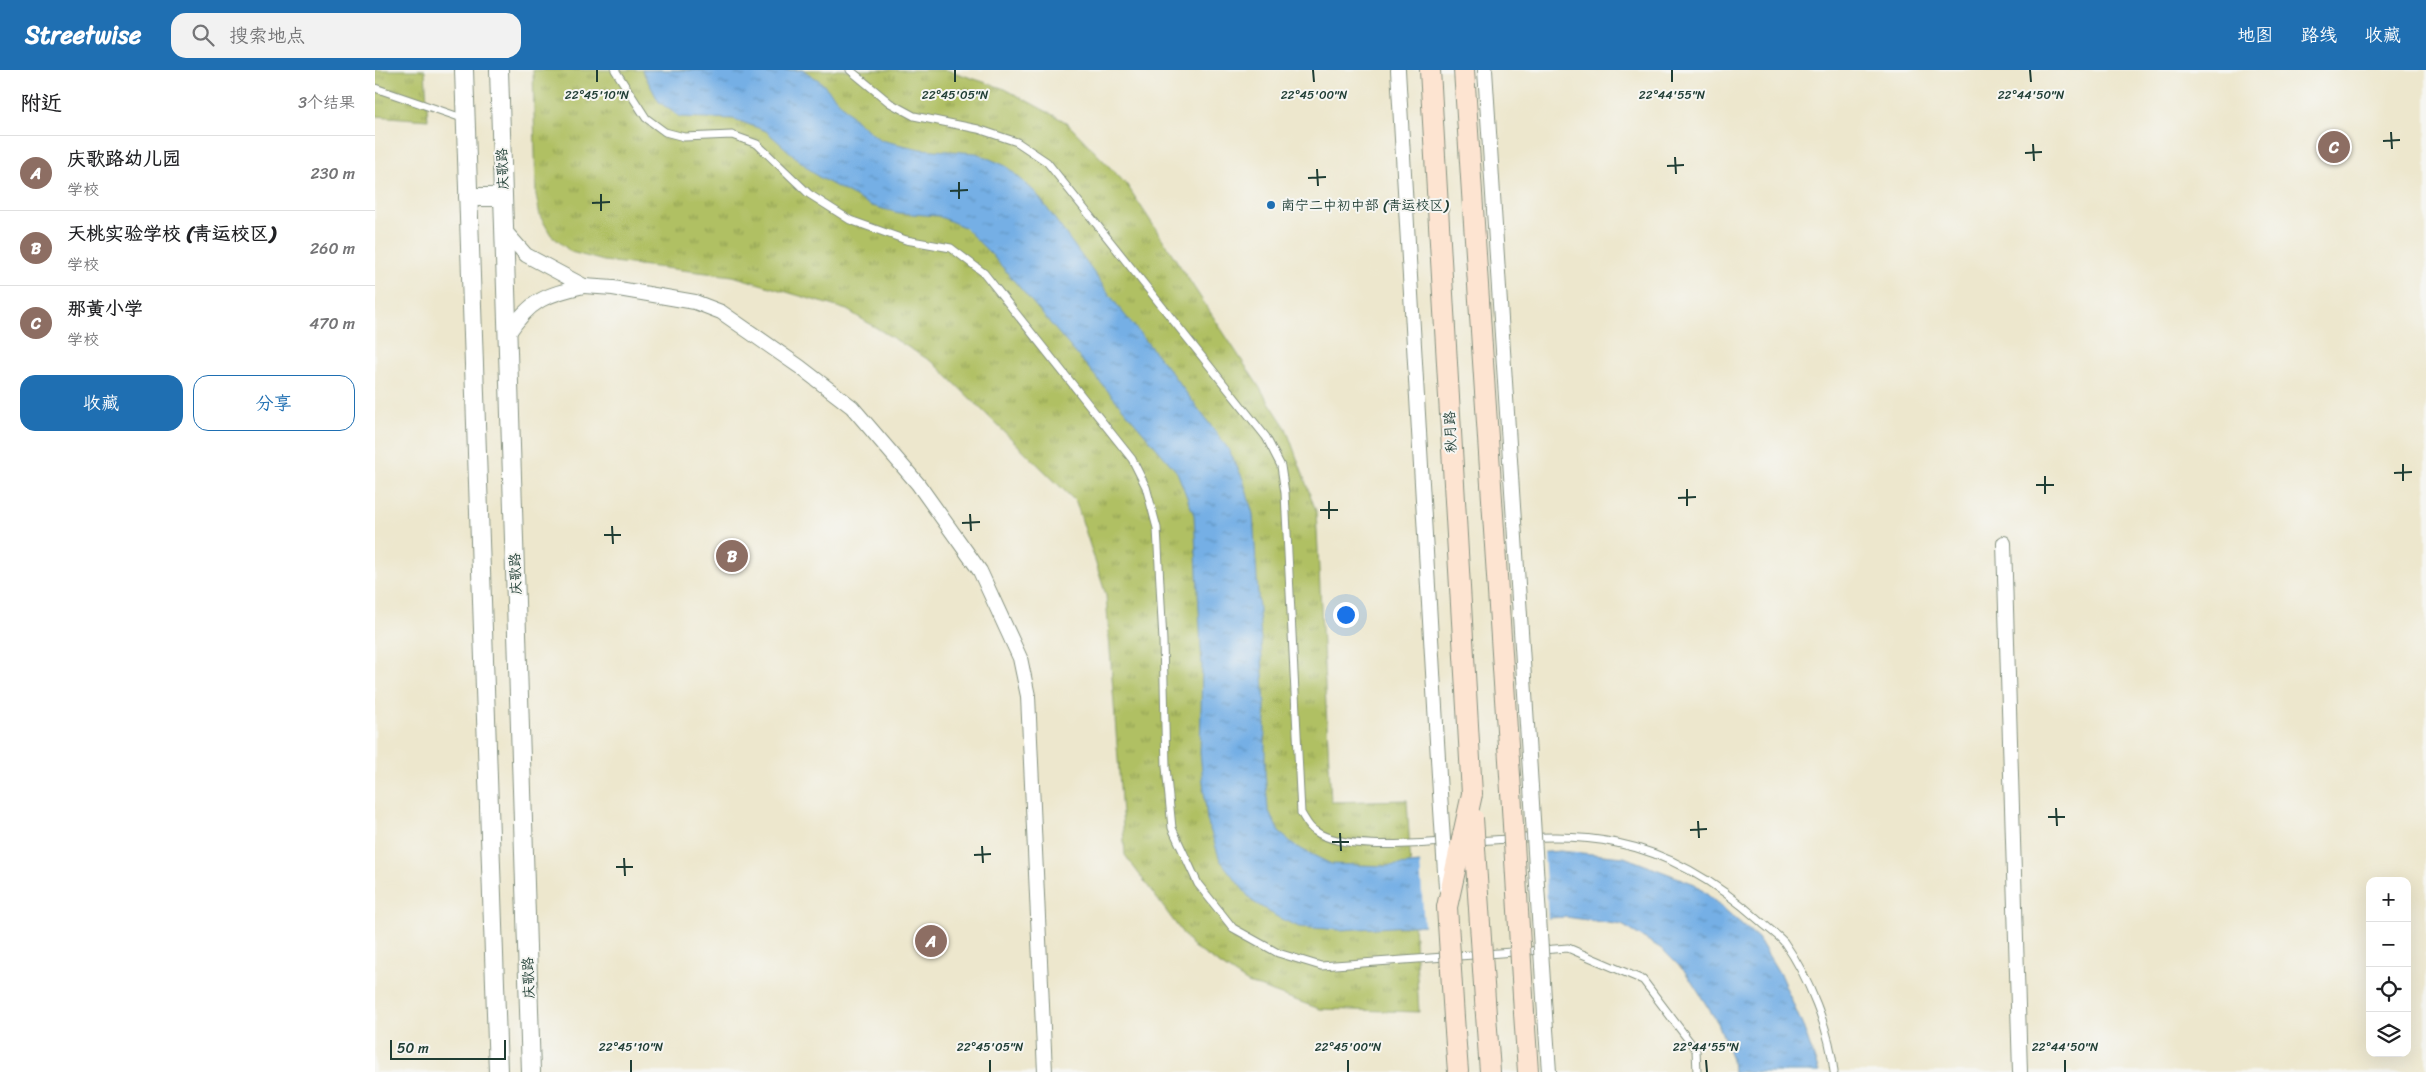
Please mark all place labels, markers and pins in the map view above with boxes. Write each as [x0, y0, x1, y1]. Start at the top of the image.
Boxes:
pin: C [2318, 128, 2350, 166]
place label: 南宁二中初中部 (青运校区) [1281, 193, 1450, 218]
marker: 南宁二中初中部 (青运校区) [1265, 199, 1277, 211]
pin: B [716, 537, 748, 575]
pin: A [915, 922, 947, 960]

